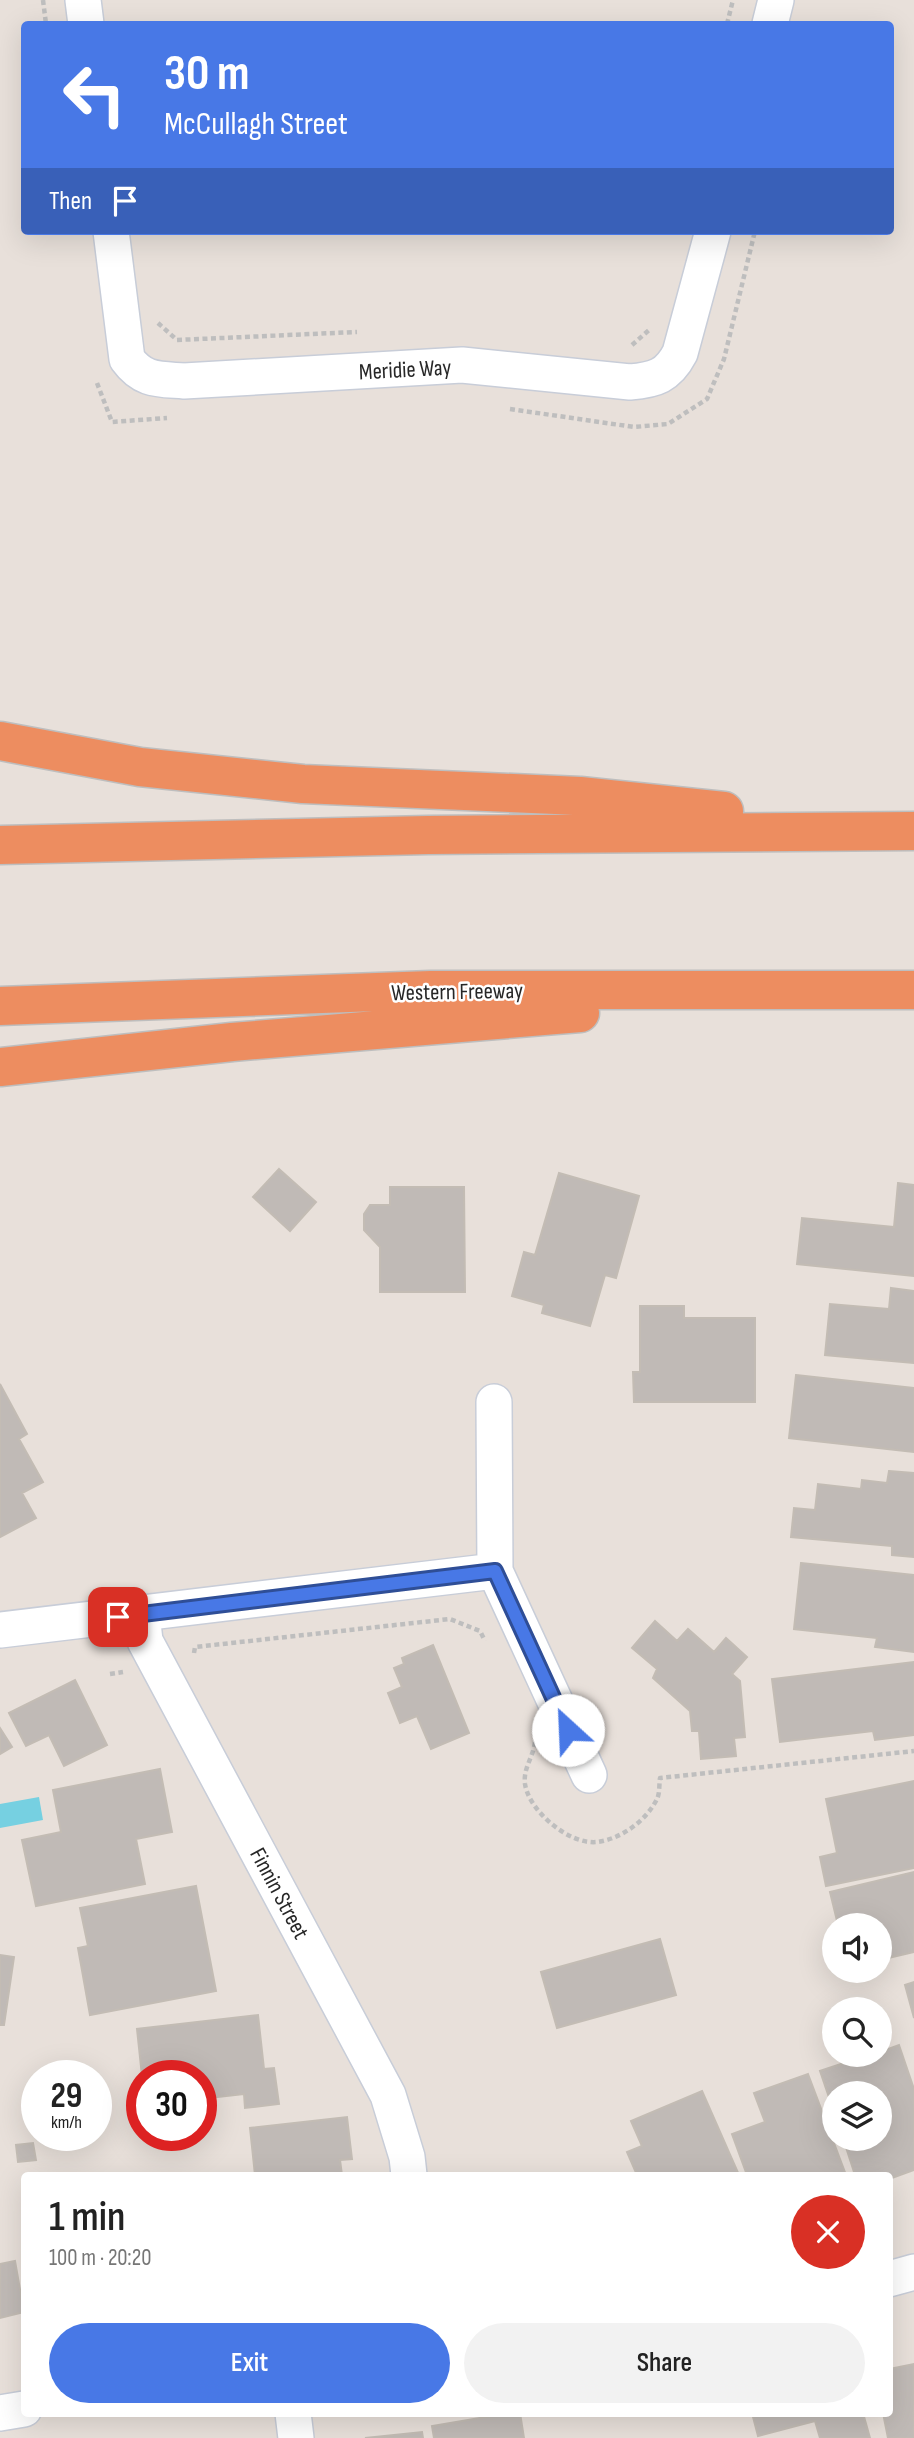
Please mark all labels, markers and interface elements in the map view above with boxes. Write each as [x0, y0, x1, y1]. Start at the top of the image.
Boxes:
text: 30 m [164, 45, 249, 104]
icon: left [49, 49, 140, 140]
text: McCullagh Street [164, 105, 348, 144]
icon: arrive [106, 182, 144, 220]
text: Then [49, 186, 92, 217]
street label: Meridie Way [358, 354, 452, 386]
street label: Western Freeway [391, 977, 523, 1007]
pin [88, 1587, 148, 1647]
icon: arrive [99, 1598, 137, 1636]
position arrow [531, 1693, 605, 1767]
street label: Finnin Street [243, 1843, 315, 1944]
map controls [822, 1913, 892, 2151]
button: sound [822, 1913, 892, 1983]
button: search [822, 1997, 892, 2067]
speed limit sign: 30 [126, 2060, 217, 2151]
text: 29 [51, 2075, 82, 2118]
button: layers [822, 2081, 892, 2151]
text: km/h [51, 2112, 82, 2133]
text: 1 min [49, 2192, 125, 2243]
button: close [791, 2195, 865, 2269]
text: 100 m · 20:20 [49, 2244, 151, 2272]
button: Exit [49, 2323, 450, 2403]
button: Share [464, 2323, 865, 2403]

